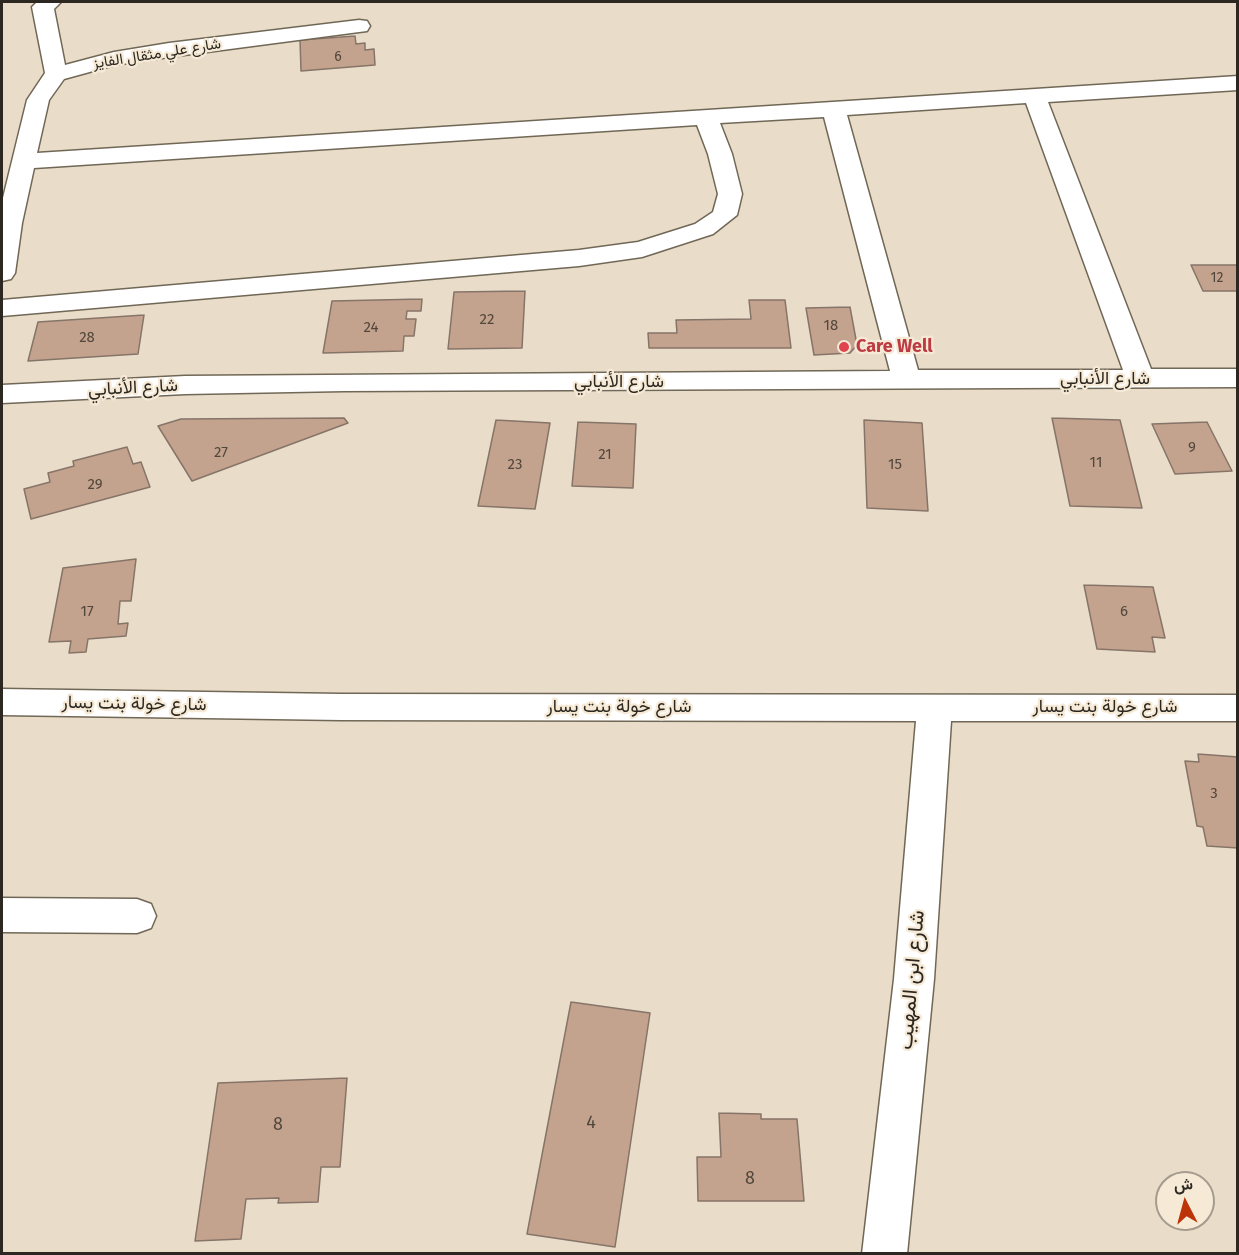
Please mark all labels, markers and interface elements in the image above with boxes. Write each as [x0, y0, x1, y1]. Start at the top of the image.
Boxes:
street label: شارع علي مثقال الفايز [92, 35, 222, 73]
house number: 6 [334, 49, 342, 65]
house number: 12 [1211, 270, 1223, 286]
house number: 22 [480, 311, 494, 329]
house number: 18 [824, 317, 838, 335]
house number: 24 [364, 319, 378, 337]
house number: 28 [79, 329, 95, 347]
place label: Care Well [856, 336, 933, 358]
marker: Care Well [837, 340, 851, 354]
street label: شارع الأنبابي [1060, 368, 1150, 390]
street label: شارع الأنبابي [574, 371, 664, 393]
street label: شارع الأنبابي [87, 375, 179, 401]
house number: 9 [1188, 439, 1196, 457]
house number: 27 [214, 444, 228, 462]
house number: 21 [598, 446, 612, 464]
house number: 11 [1090, 454, 1102, 472]
house number: 23 [508, 456, 522, 474]
house number: 15 [888, 456, 902, 474]
house number: 29 [87, 476, 103, 494]
house number: 17 [80, 603, 94, 621]
house number: 6 [1120, 603, 1128, 621]
street label: شارع خولة بنت يسار [61, 692, 207, 716]
street label: شارع خولة بنت يسار [547, 696, 691, 718]
street label: شارع خولة بنت يسار [1033, 696, 1177, 718]
house number: 3 [1210, 785, 1218, 803]
street label: شارع ابن المهيب [893, 909, 931, 1051]
house number: 4 [586, 1112, 596, 1134]
house number: 8 [273, 1114, 283, 1136]
house number: 8 [745, 1168, 755, 1190]
north arrow [1155, 1171, 1215, 1231]
text: ش [1173, 1174, 1194, 1195]

